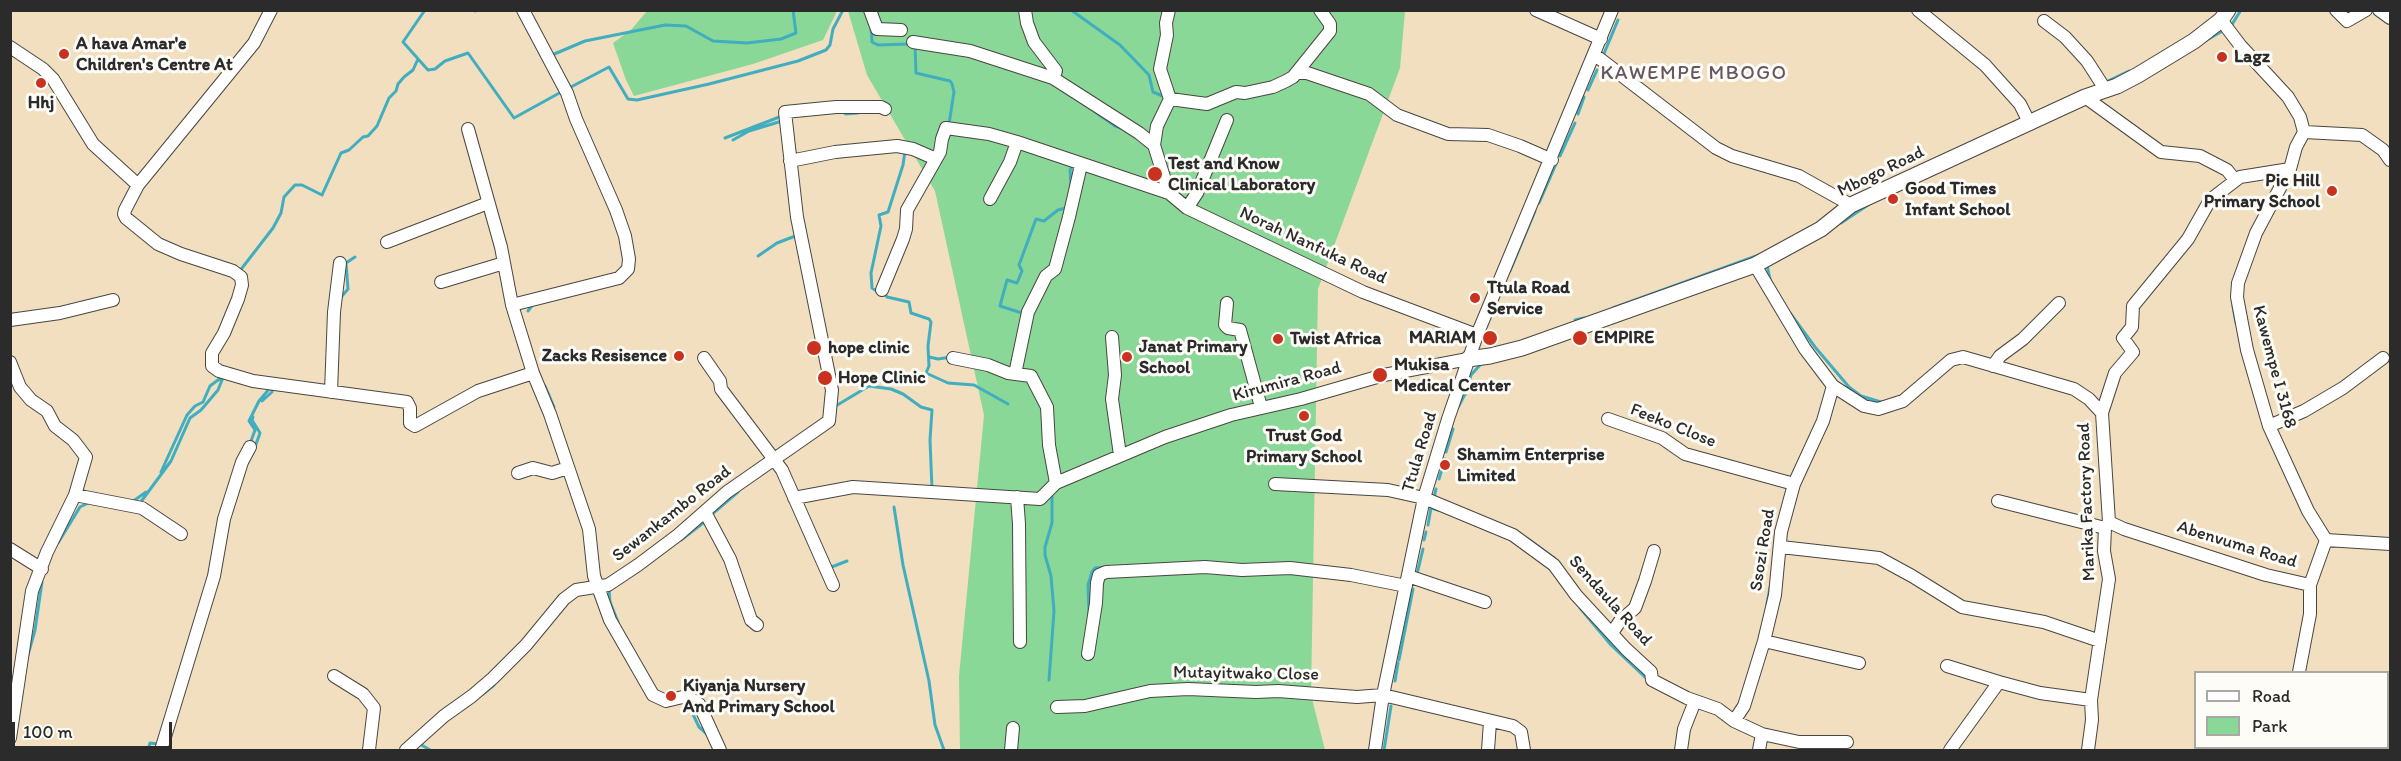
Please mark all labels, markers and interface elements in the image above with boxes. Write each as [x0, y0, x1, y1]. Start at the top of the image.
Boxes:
place label: A hava Amar'e Children's Centre At [76, 33, 233, 76]
place label: Lagz [2234, 46, 2270, 68]
marker: A hava Amar'e Children's Centre At [57, 47, 71, 61]
marker: Lagz [2215, 50, 2229, 64]
district label: KAWEMPE MBOGO [1600, 62, 1788, 86]
marker: Hhj [34, 76, 48, 90]
place label: Hhj [28, 92, 54, 114]
street label: Mbogo Road [1834, 142, 1928, 202]
place label: Test and Know Clinical Laboratory [1168, 153, 1315, 195]
marker: Test and Know Clinical Laboratory [1146, 165, 1164, 183]
place label: Pic Hill Primary School [2204, 170, 2320, 213]
place label: Good Times Infant School [1905, 178, 2010, 220]
marker: Pic Hill Primary School [2325, 184, 2339, 198]
marker: Good Times Infant School [1886, 192, 1900, 206]
street label: Norah Nanfuka Road [1236, 202, 1390, 290]
place label: Ttula Road Service [1487, 277, 1570, 320]
marker: Ttula Road Service [1468, 291, 1482, 305]
street label: Kawempe I 3168 [2247, 303, 2301, 431]
place label: MARIAM [1409, 327, 1476, 349]
place label: EMPIRE [1594, 327, 1654, 349]
place label: Twist Africa [1290, 328, 1381, 350]
marker: MARIAM [1481, 329, 1499, 347]
marker: EMPIRE [1571, 329, 1589, 347]
marker: Twist Africa [1271, 332, 1285, 346]
place label: Janat Primary School [1139, 336, 1248, 378]
place label: hope clinic [828, 337, 910, 359]
marker: hope clinic [805, 339, 823, 357]
place label: Zacks Resisence [542, 345, 667, 367]
marker: Zacks Resisence [672, 349, 686, 363]
marker: Janat Primary School [1120, 350, 1134, 364]
place label: Mukisa Medical Center [1394, 354, 1511, 397]
street label: Kirumira Road [1230, 357, 1344, 407]
marker: Mukisa Medical Center [1371, 366, 1389, 384]
place label: Hope Clinic [838, 367, 926, 389]
marker: Hope Clinic [816, 369, 834, 387]
street label: Feeko Close [1627, 399, 1719, 453]
marker: Trust God Primary School [1297, 409, 1311, 423]
street label: Ttula Road [1398, 409, 1442, 495]
street label: Marika Factory Road [2073, 422, 2101, 582]
place label: Trust God Primary School [1246, 425, 1362, 468]
place label: Shamim Enterprise Limited [1457, 444, 1605, 486]
marker: Shamim Enterprise Limited [1438, 458, 1452, 472]
street label: Sewankambo Road [608, 461, 736, 567]
street label: Ssozi Road [1746, 507, 1780, 593]
street label: Abenvuma Road [2174, 516, 2300, 574]
street label: Sendaula Road [1564, 551, 1656, 651]
street label: Mutayitwako Close [1173, 662, 1319, 686]
legend [2194, 671, 2389, 749]
place label: Kiyanja Nursery And Primary School [683, 675, 835, 718]
text: Road [2252, 685, 2291, 707]
marker: Kiyanja Nursery And Primary School [664, 689, 678, 703]
scale bar [15, 710, 176, 748]
text: Park [2252, 715, 2287, 737]
text: 100 m [23, 721, 73, 743]

